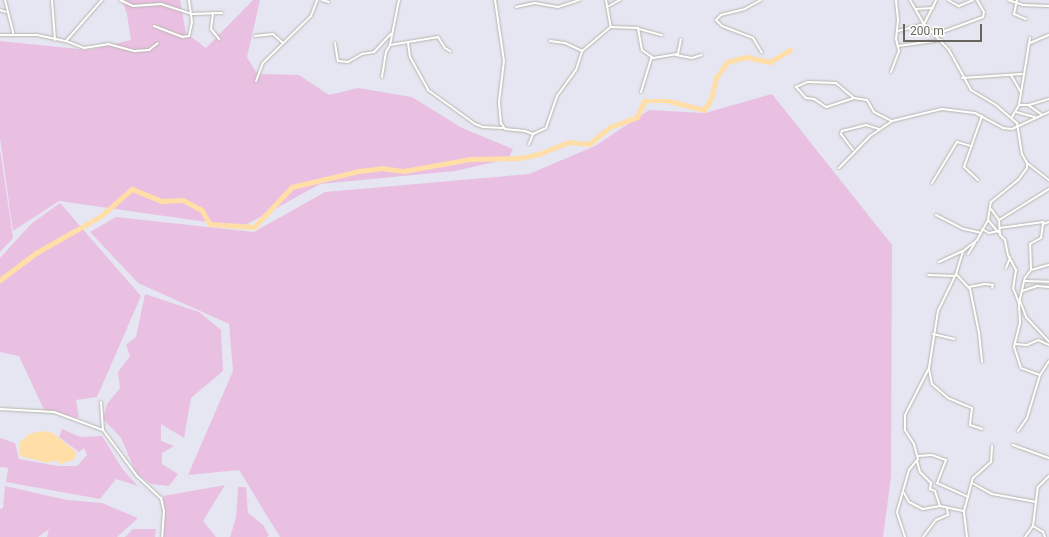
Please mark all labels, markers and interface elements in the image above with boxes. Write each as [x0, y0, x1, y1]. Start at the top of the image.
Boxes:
scale bar [905, 16, 984, 42]
text: 200 m [910, 24, 944, 38]

